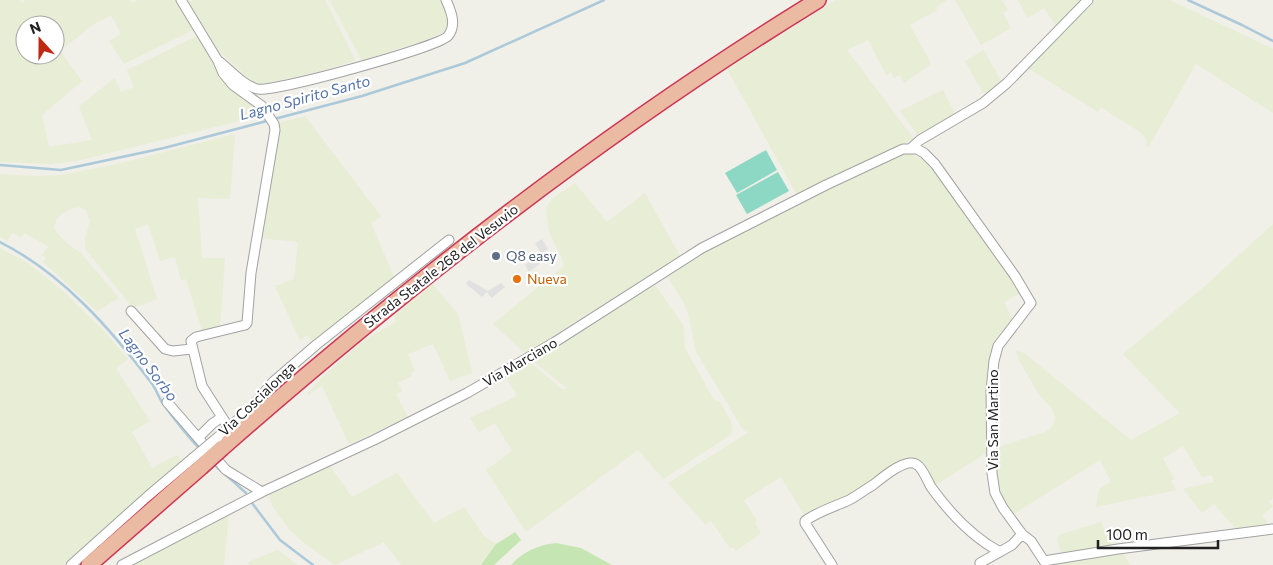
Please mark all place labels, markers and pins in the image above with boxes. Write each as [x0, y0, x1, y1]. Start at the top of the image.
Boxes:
place label: Q8 easy [506, 247, 557, 264]
marker: Q8 easy [490, 250, 502, 262]
place label: Nueva [527, 270, 567, 287]
marker: Nueva [511, 273, 523, 285]

